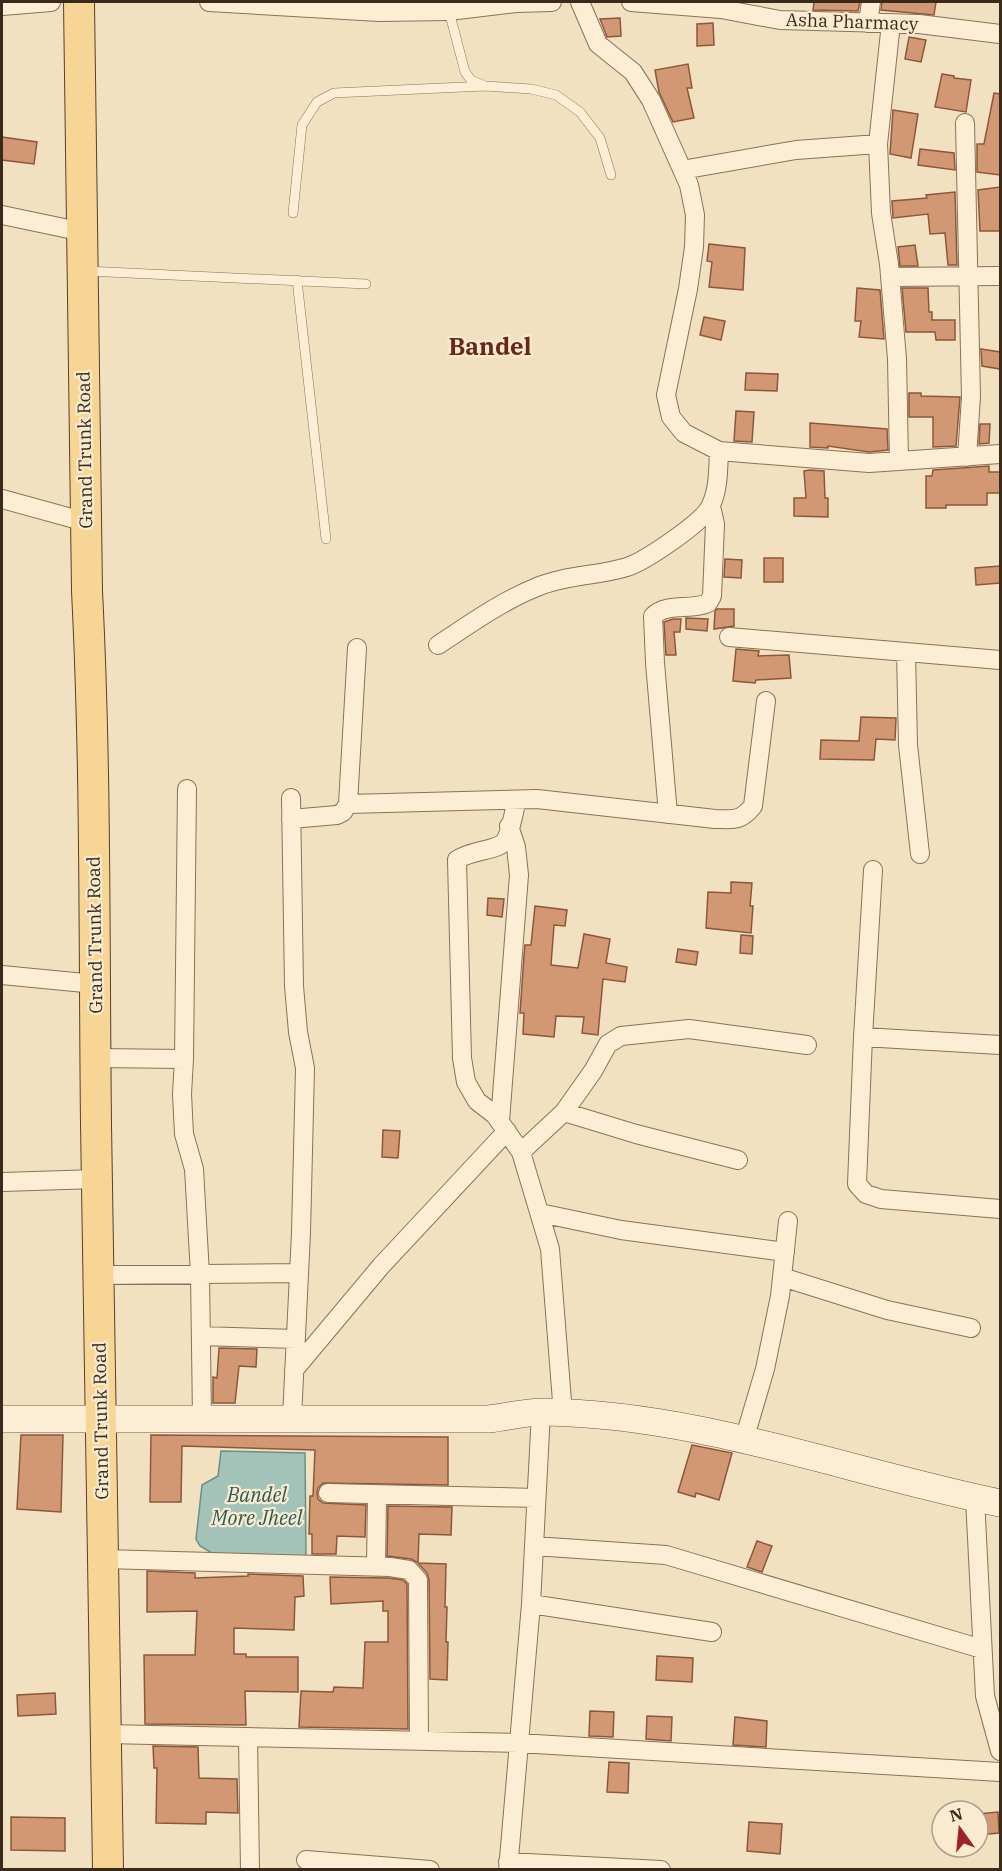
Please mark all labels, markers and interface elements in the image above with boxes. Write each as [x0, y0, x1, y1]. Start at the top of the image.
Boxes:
street label: Asha Pharmacy [785, 8, 919, 35]
district label: Bandel [448, 330, 532, 362]
street label: Grand Trunk Road [72, 371, 97, 529]
street label: Grand Trunk Road [82, 856, 107, 1014]
street label: Grand Trunk Road [88, 1342, 113, 1500]
water label: Bandel More Jheel [211, 1481, 303, 1531]
north arrow [930, 1799, 990, 1859]
text: N [947, 1803, 965, 1826]

